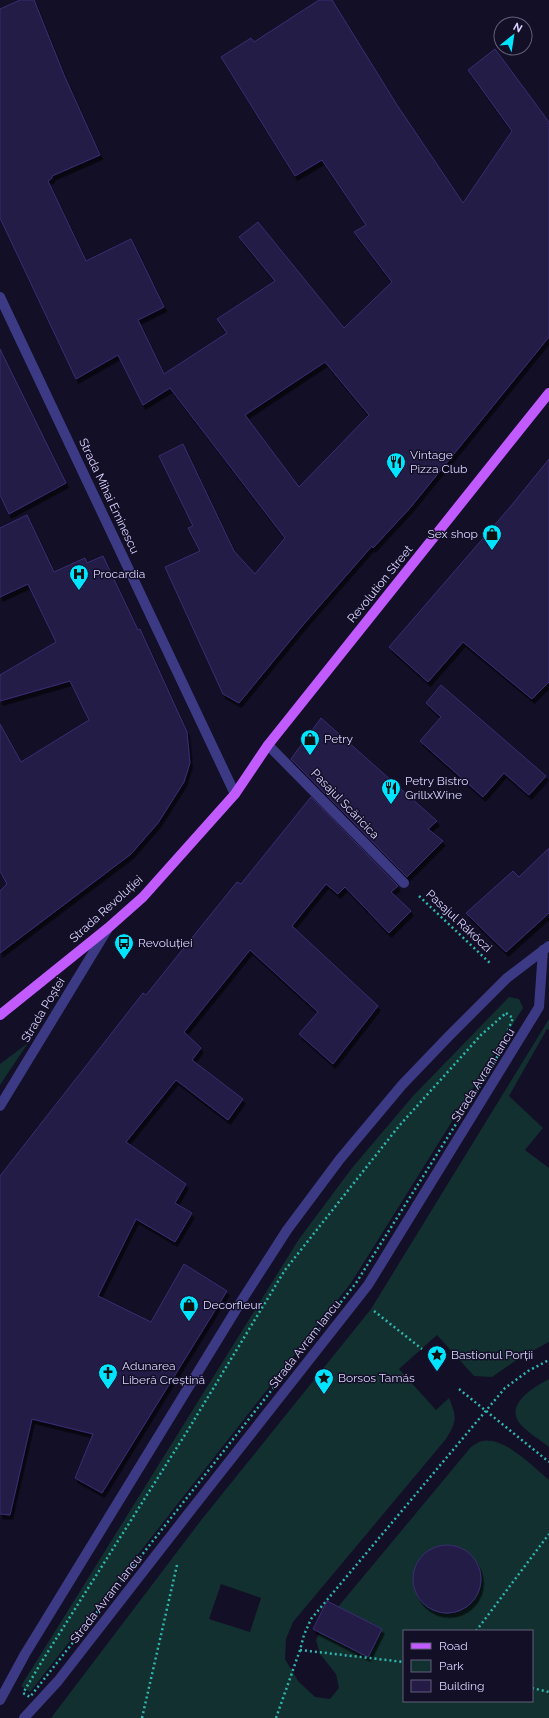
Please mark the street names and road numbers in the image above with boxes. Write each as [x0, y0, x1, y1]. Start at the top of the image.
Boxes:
street label: Strada Mihai Eminescu [76, 436, 142, 556]
street label: Revolution Street [345, 543, 415, 625]
street label: Pasajul Scăricica [308, 766, 382, 842]
street label: Strada Revoluției [67, 873, 145, 945]
street label: Pasajul Rákóczi [423, 887, 495, 955]
street label: Strada Poștei [18, 975, 68, 1045]
street label: Strada Avram Iancu [449, 1026, 517, 1124]
street label: Strada Avram Iancu [266, 1297, 344, 1391]
street label: Strada Avram Iancu [67, 1552, 145, 1646]

